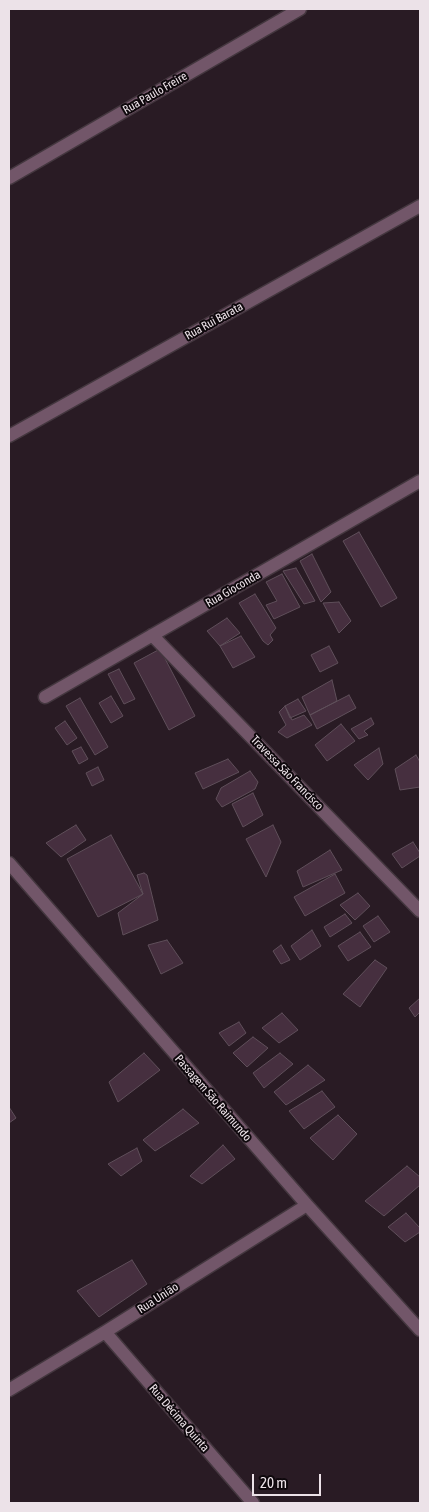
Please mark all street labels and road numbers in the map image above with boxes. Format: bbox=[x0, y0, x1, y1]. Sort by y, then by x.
street label: Rua Paulo Freire bbox=[120, 69, 190, 117]
street label: Rua Rui Barata bbox=[182, 299, 246, 343]
street label: Rua Gioconda bbox=[203, 568, 263, 610]
street label: Travessa São Francisco bbox=[248, 733, 326, 813]
street label: Passagem São Raimundo bbox=[172, 1052, 254, 1144]
street label: Rua União bbox=[135, 1279, 181, 1317]
street label: Rua Décima Quinta bbox=[146, 1381, 212, 1455]

